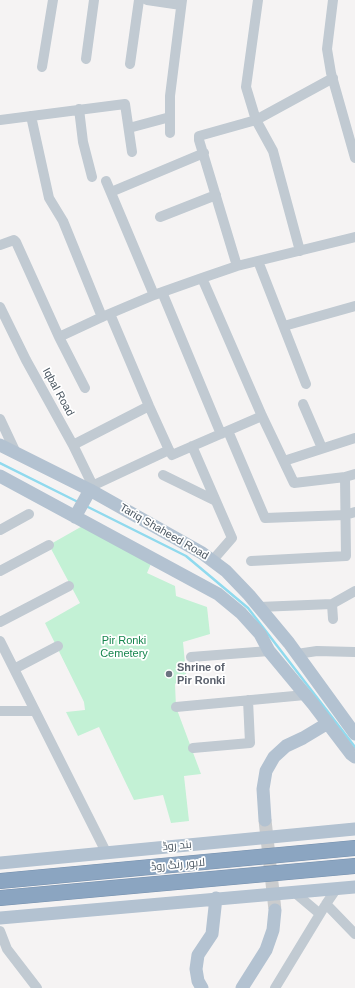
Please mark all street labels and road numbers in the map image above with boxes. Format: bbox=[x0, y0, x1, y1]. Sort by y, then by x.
street label: Iqbal Road bbox=[39, 366, 77, 418]
street label: Tariq Shaheed Road bbox=[117, 501, 211, 563]
street label: بند روڈ bbox=[162, 838, 192, 854]
street label: لاہور رنگ روڈ bbox=[150, 856, 206, 874]

